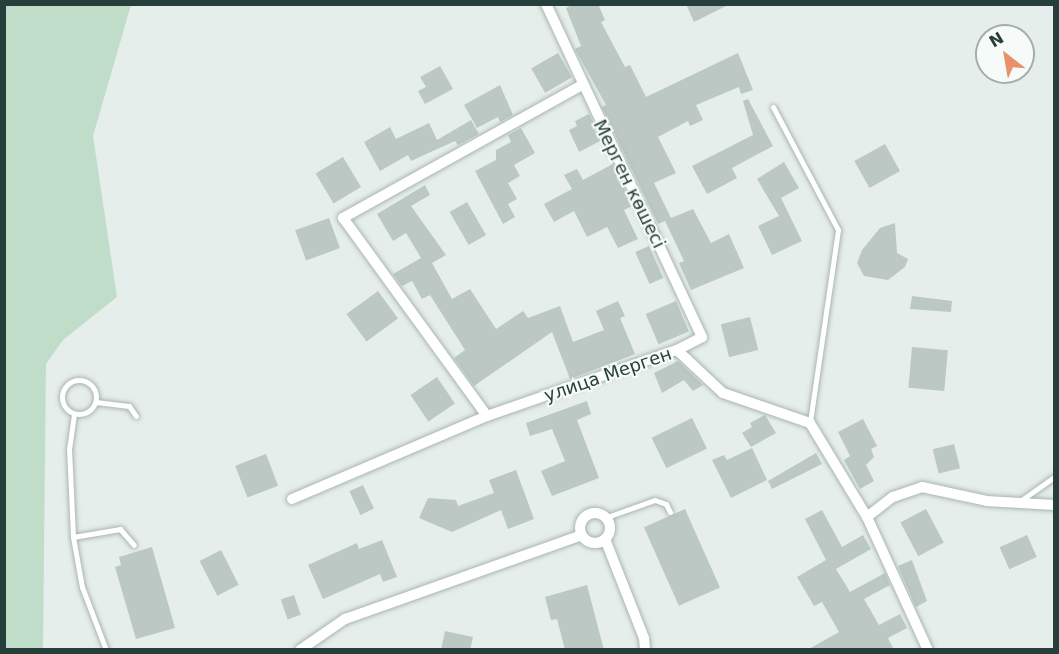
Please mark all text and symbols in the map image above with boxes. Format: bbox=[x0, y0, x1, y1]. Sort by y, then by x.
north arrow bbox=[975, 24, 1035, 84]
text: N bbox=[986, 28, 1007, 51]
street label: Мерген көшесі bbox=[589, 116, 669, 252]
street label: улица Мерген bbox=[542, 343, 674, 407]

